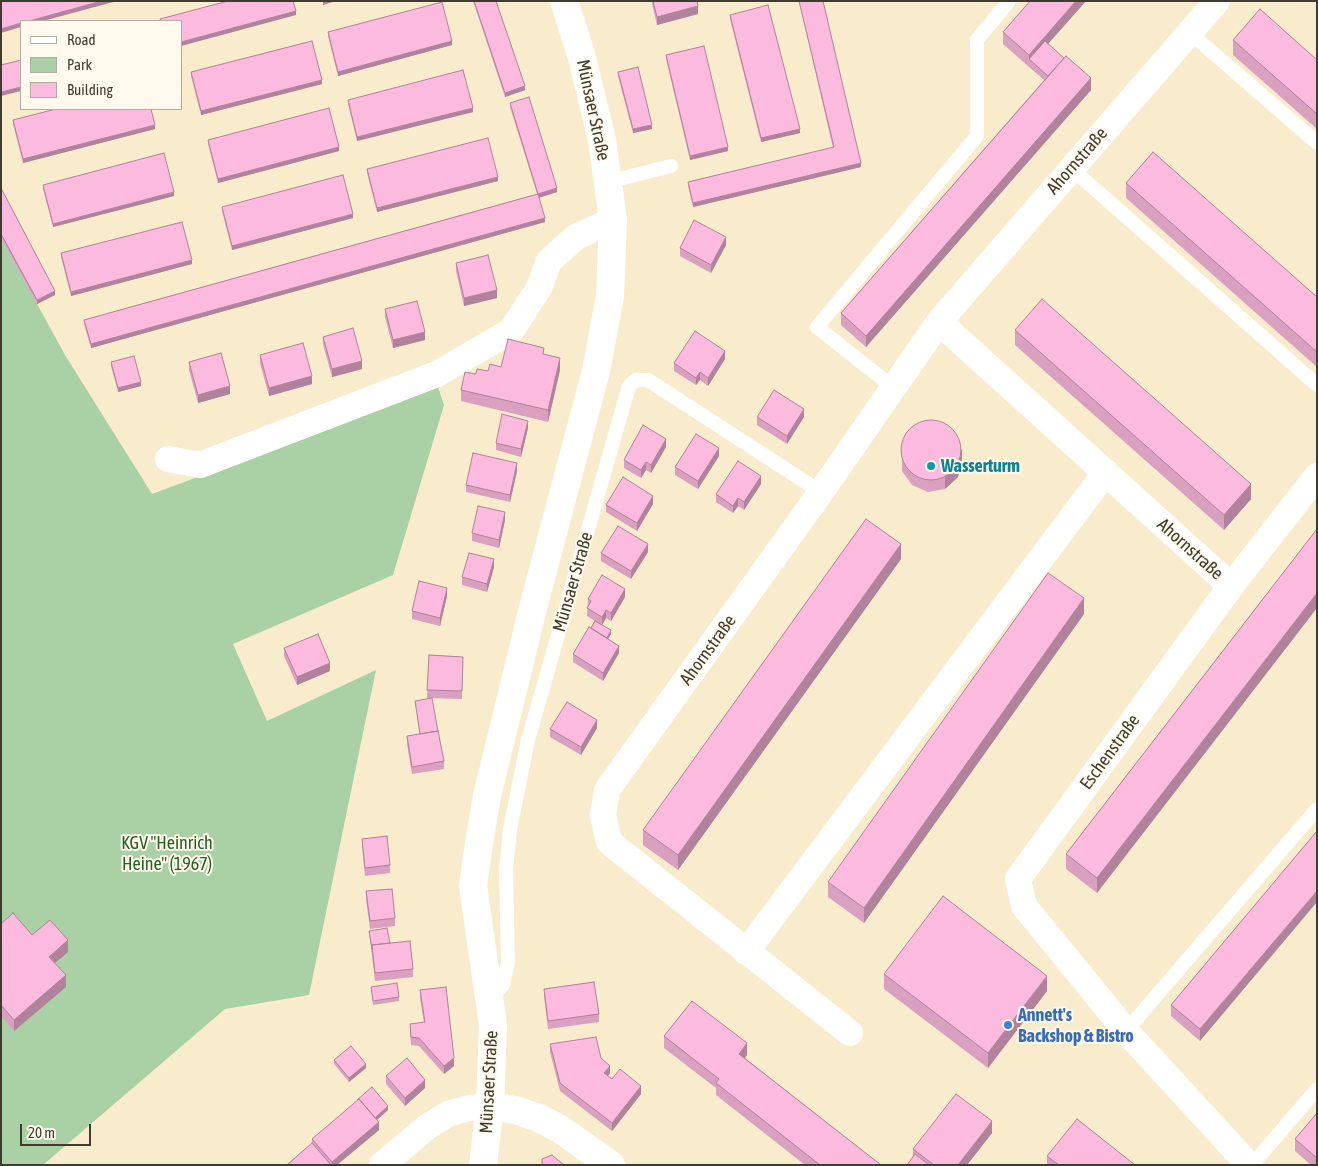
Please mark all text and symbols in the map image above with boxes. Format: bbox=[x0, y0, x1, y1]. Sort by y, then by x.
legend bbox=[20, 20, 182, 110]
text: Road bbox=[67, 31, 96, 48]
text: Park bbox=[67, 56, 92, 73]
street label: Münsaer Straße bbox=[572, 57, 614, 163]
text: Building bbox=[67, 81, 113, 98]
street label: Ahornstraße bbox=[1042, 123, 1112, 199]
place label: Wasserturm bbox=[941, 455, 1020, 477]
marker: Wasserturm bbox=[925, 460, 937, 472]
street label: Ahornstraße bbox=[1152, 514, 1228, 584]
street label: Münsaer Straße bbox=[548, 530, 598, 634]
street label: Ahornstraße bbox=[675, 611, 741, 689]
street label: Eschenstraße bbox=[1075, 710, 1145, 794]
park label: KGV "Heinrich Heine" (1967) bbox=[121, 832, 213, 874]
place label: Annett's Backshop & Bistro bbox=[1018, 1004, 1134, 1046]
marker: Annett's Backshop & Bistro bbox=[1002, 1019, 1014, 1031]
street label: Münsaer Straße bbox=[476, 1030, 502, 1134]
scale bar bbox=[22, 1114, 94, 1146]
text: 20 m bbox=[28, 1124, 55, 1141]

